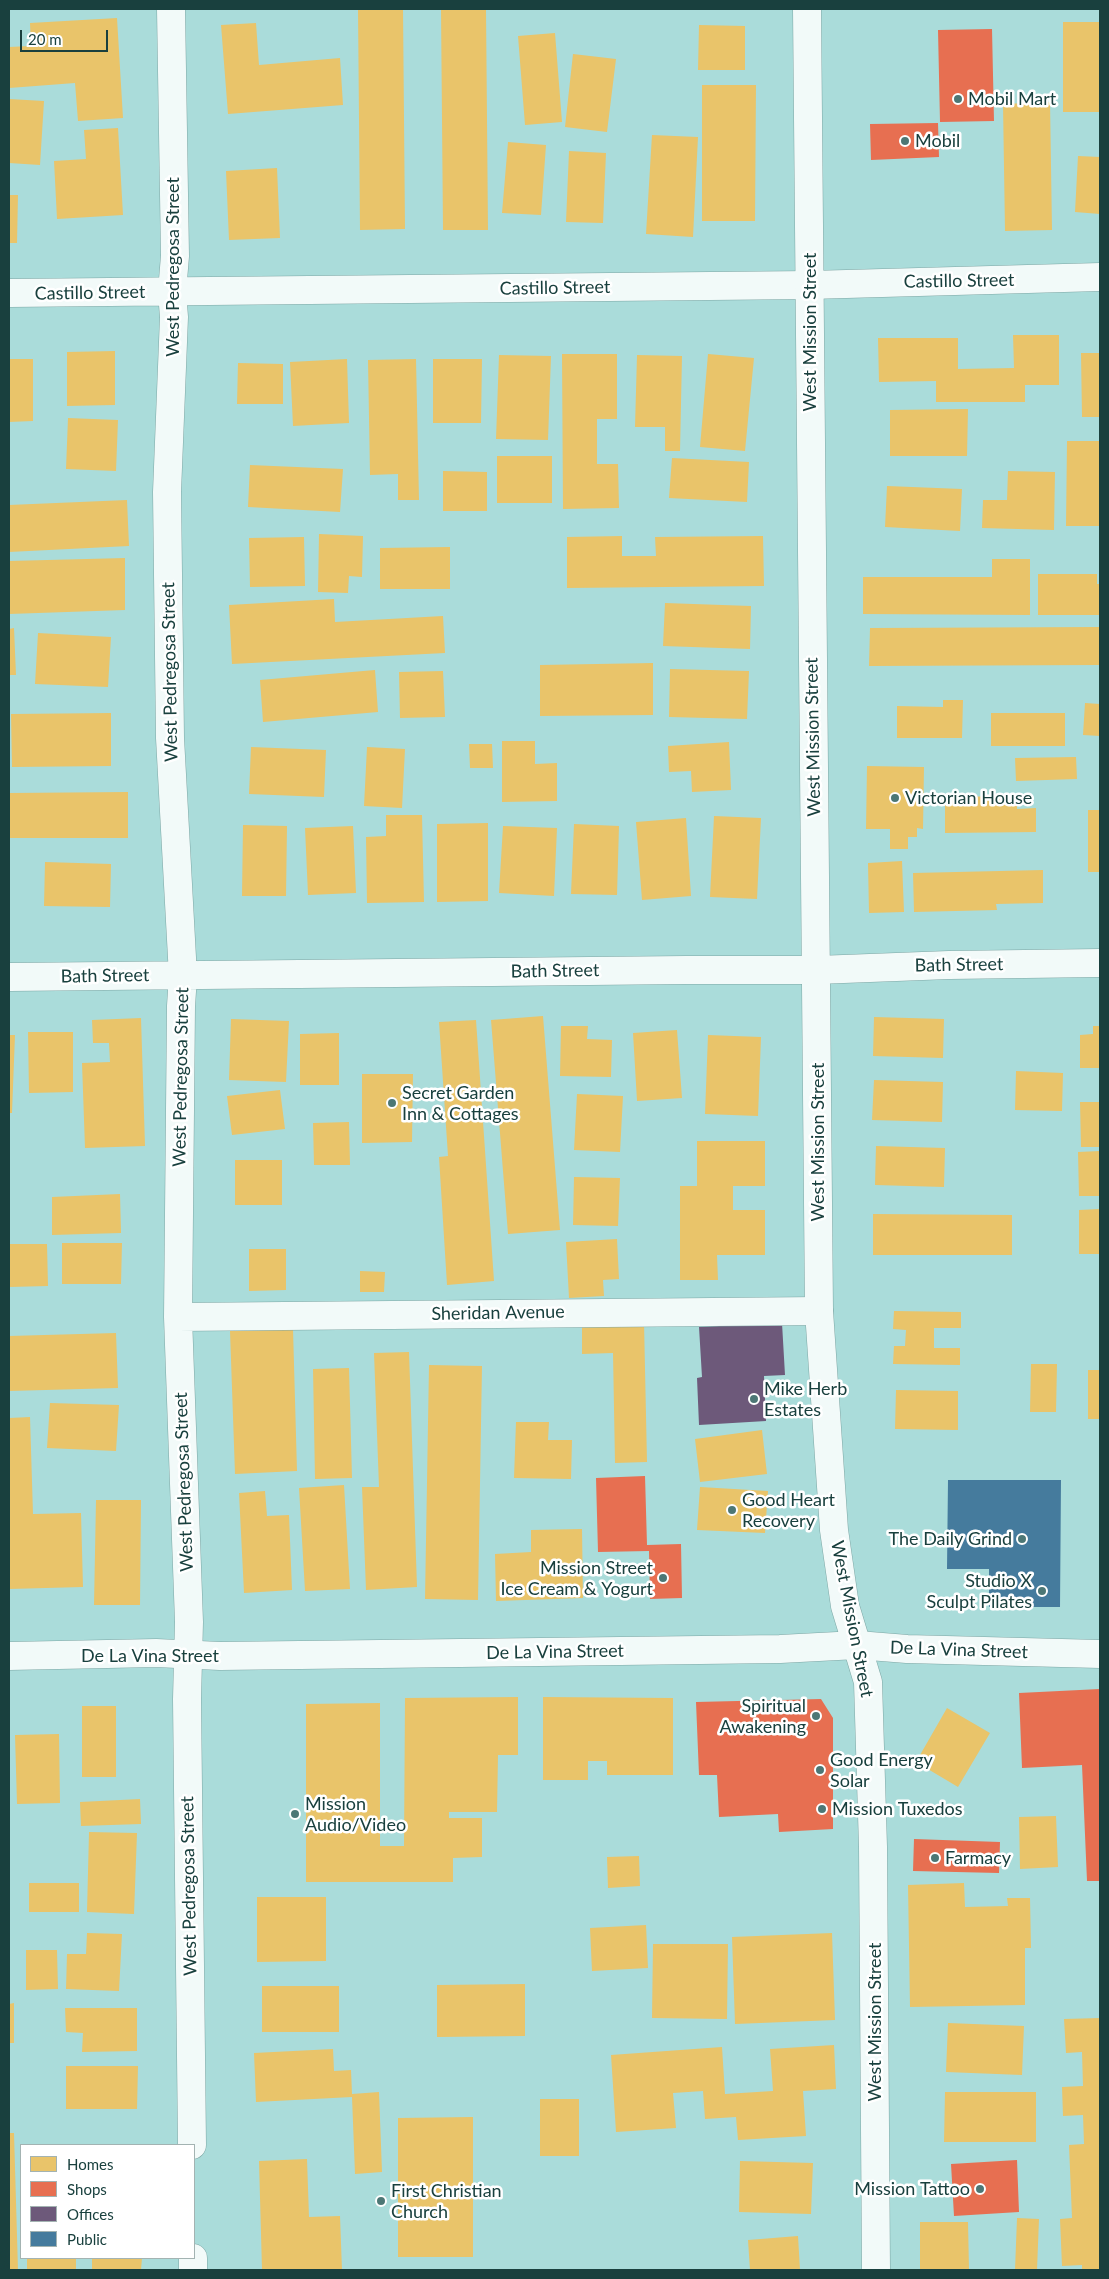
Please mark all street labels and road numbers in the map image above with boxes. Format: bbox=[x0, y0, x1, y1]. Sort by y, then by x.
street label: West Pedregosa Street bbox=[162, 177, 184, 357]
street label: West Mission Street bbox=[799, 252, 821, 412]
street label: Castillo Street bbox=[904, 269, 1014, 293]
street label: Castillo Street bbox=[500, 276, 610, 300]
street label: Castillo Street bbox=[35, 281, 145, 305]
street label: West Pedregosa Street bbox=[158, 582, 182, 762]
street label: West Mission Street bbox=[801, 657, 825, 817]
street label: Bath Street bbox=[914, 953, 1004, 977]
street label: Bath Street bbox=[510, 959, 600, 983]
street label: Bath Street bbox=[60, 964, 150, 988]
street label: West Pedregosa Street bbox=[169, 987, 193, 1167]
street label: West Mission Street bbox=[807, 1062, 829, 1222]
street label: Sheridan Avenue bbox=[431, 1301, 565, 1325]
street label: West Pedregosa Street bbox=[170, 1392, 198, 1572]
street label: West Mission Street bbox=[826, 1539, 878, 1699]
street label: De La Vina Street bbox=[890, 1637, 1028, 1663]
street label: De La Vina Street bbox=[486, 1640, 624, 1664]
street label: De La Vina Street bbox=[81, 1645, 219, 1667]
street label: West Pedregosa Street bbox=[177, 1796, 201, 1976]
street label: West Mission Street bbox=[864, 1942, 886, 2102]

